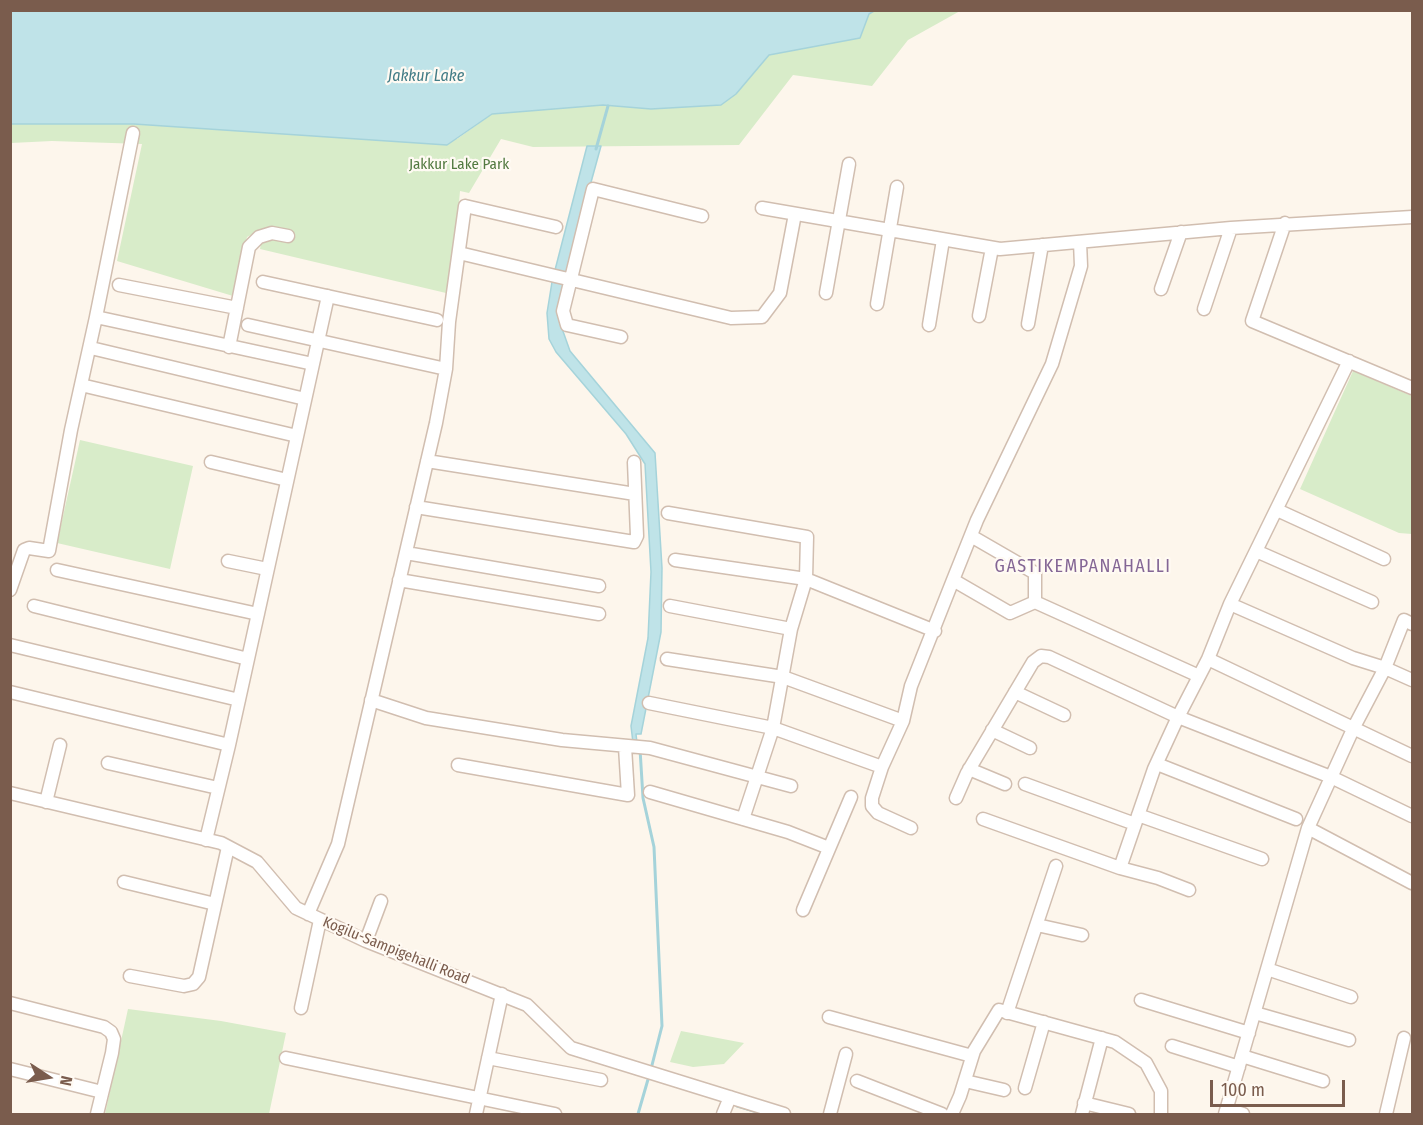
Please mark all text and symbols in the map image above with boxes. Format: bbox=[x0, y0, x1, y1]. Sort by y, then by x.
water label: Jakkur Lake bbox=[388, 67, 464, 87]
park label: Jakkur Lake Park bbox=[409, 156, 509, 174]
district label: GASTIKEMPANAHALLI bbox=[995, 556, 1171, 578]
street label: Kogilu-Sampigehalli Road bbox=[320, 913, 472, 989]
north arrow bbox=[18, 1047, 78, 1107]
scale bar bbox=[1213, 1068, 1348, 1106]
text: N bbox=[56, 1074, 76, 1088]
text: 100 m bbox=[1221, 1079, 1265, 1101]

